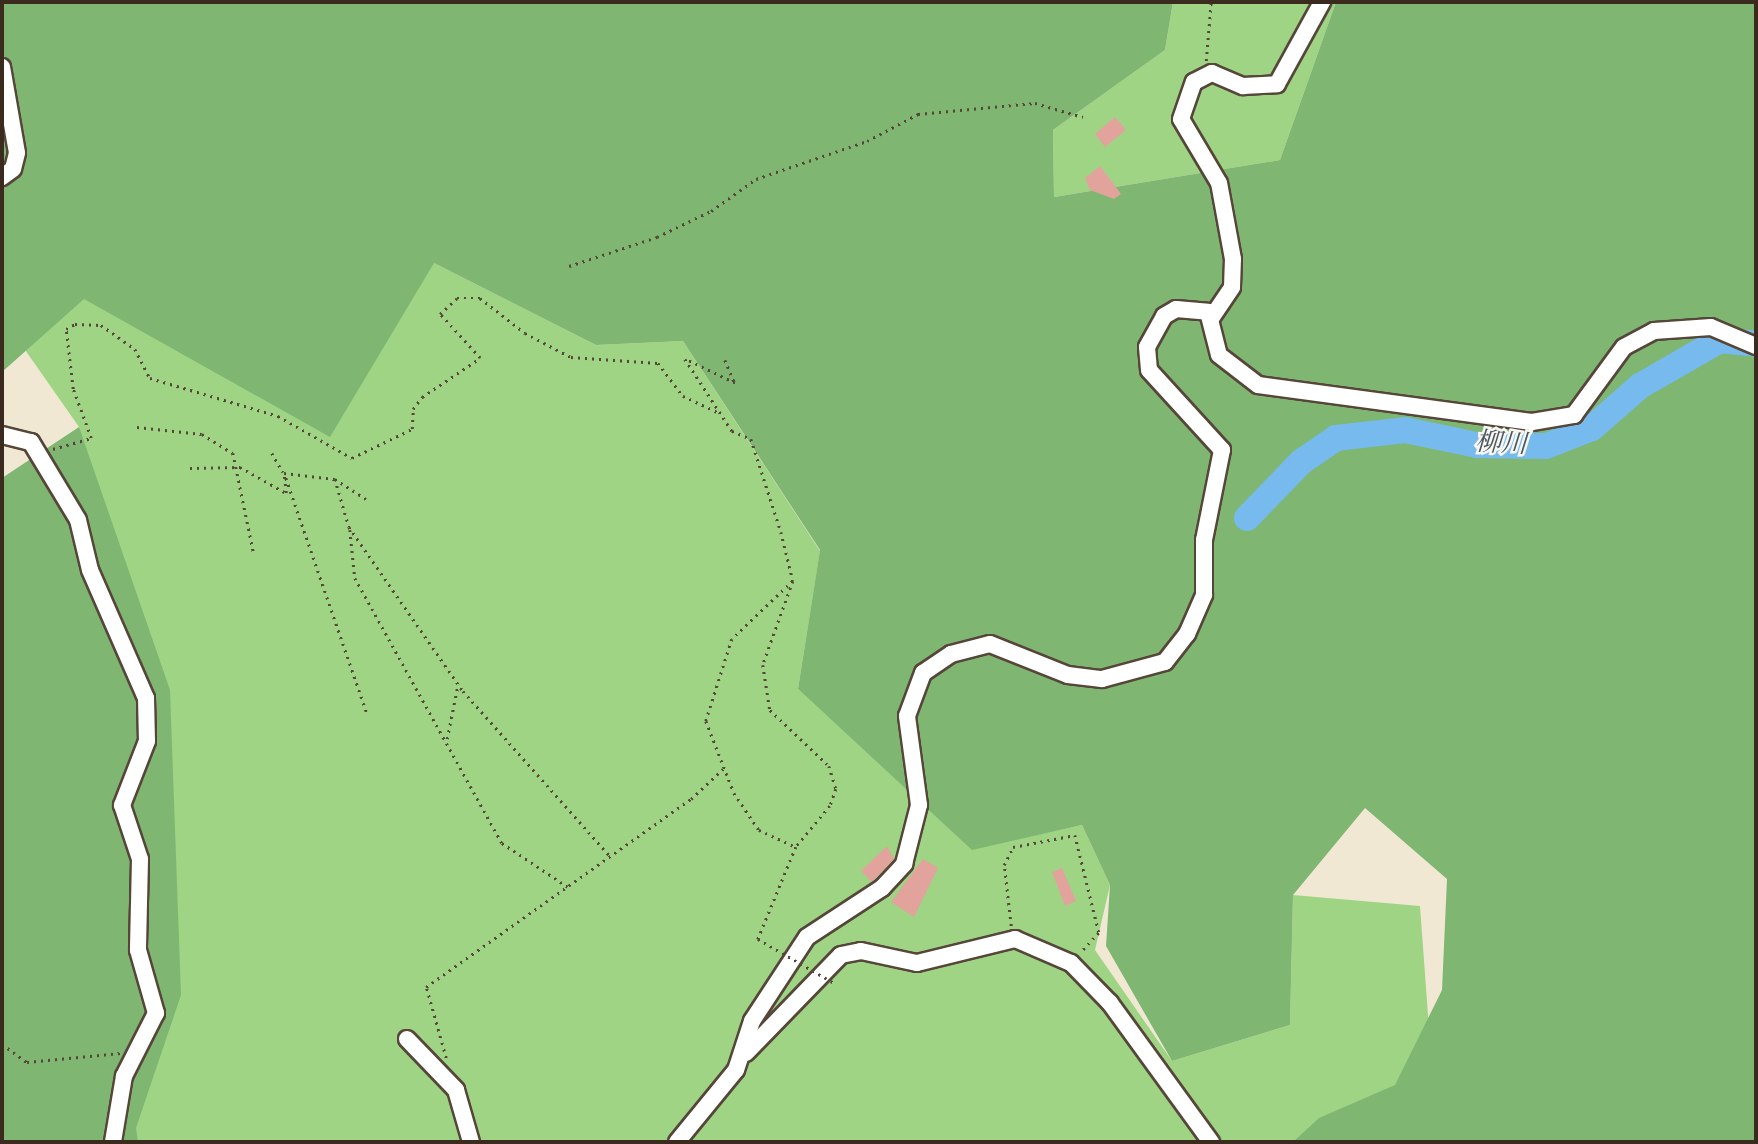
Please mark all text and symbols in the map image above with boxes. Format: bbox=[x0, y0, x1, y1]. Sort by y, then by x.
water label: 柳川 bbox=[1474, 427, 1528, 461]

